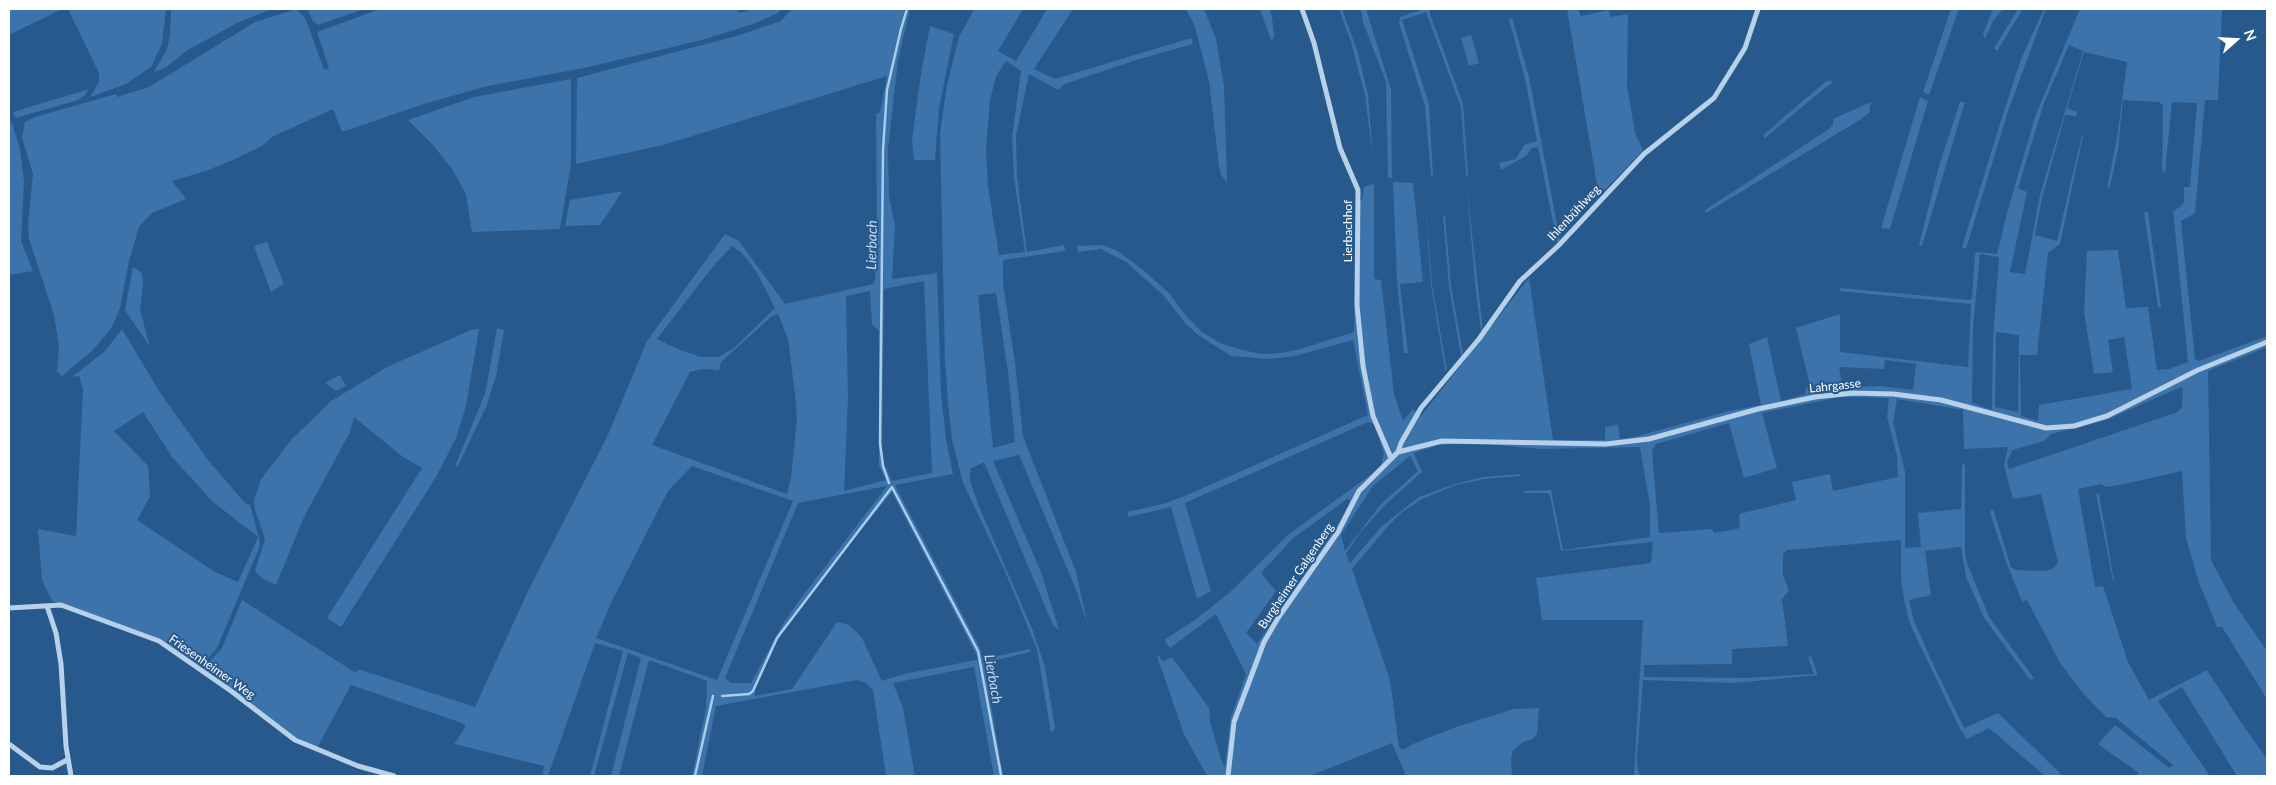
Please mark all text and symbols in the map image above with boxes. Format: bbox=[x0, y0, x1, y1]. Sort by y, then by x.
north arrow bbox=[2211, 15, 2261, 65]
text: N bbox=[2241, 27, 2260, 43]
street label: Ihlenbühlweg bbox=[1545, 182, 1603, 244]
street label: Lierbachhof bbox=[1341, 200, 1355, 262]
water label: Lierbach bbox=[863, 220, 881, 270]
street label: Lahrgasse bbox=[1808, 376, 1862, 396]
street label: Burgheimer Galgenberg bbox=[1255, 520, 1337, 632]
street label: Friesenheimer Weg bbox=[166, 632, 258, 702]
water label: Lierbach bbox=[980, 653, 1006, 705]

